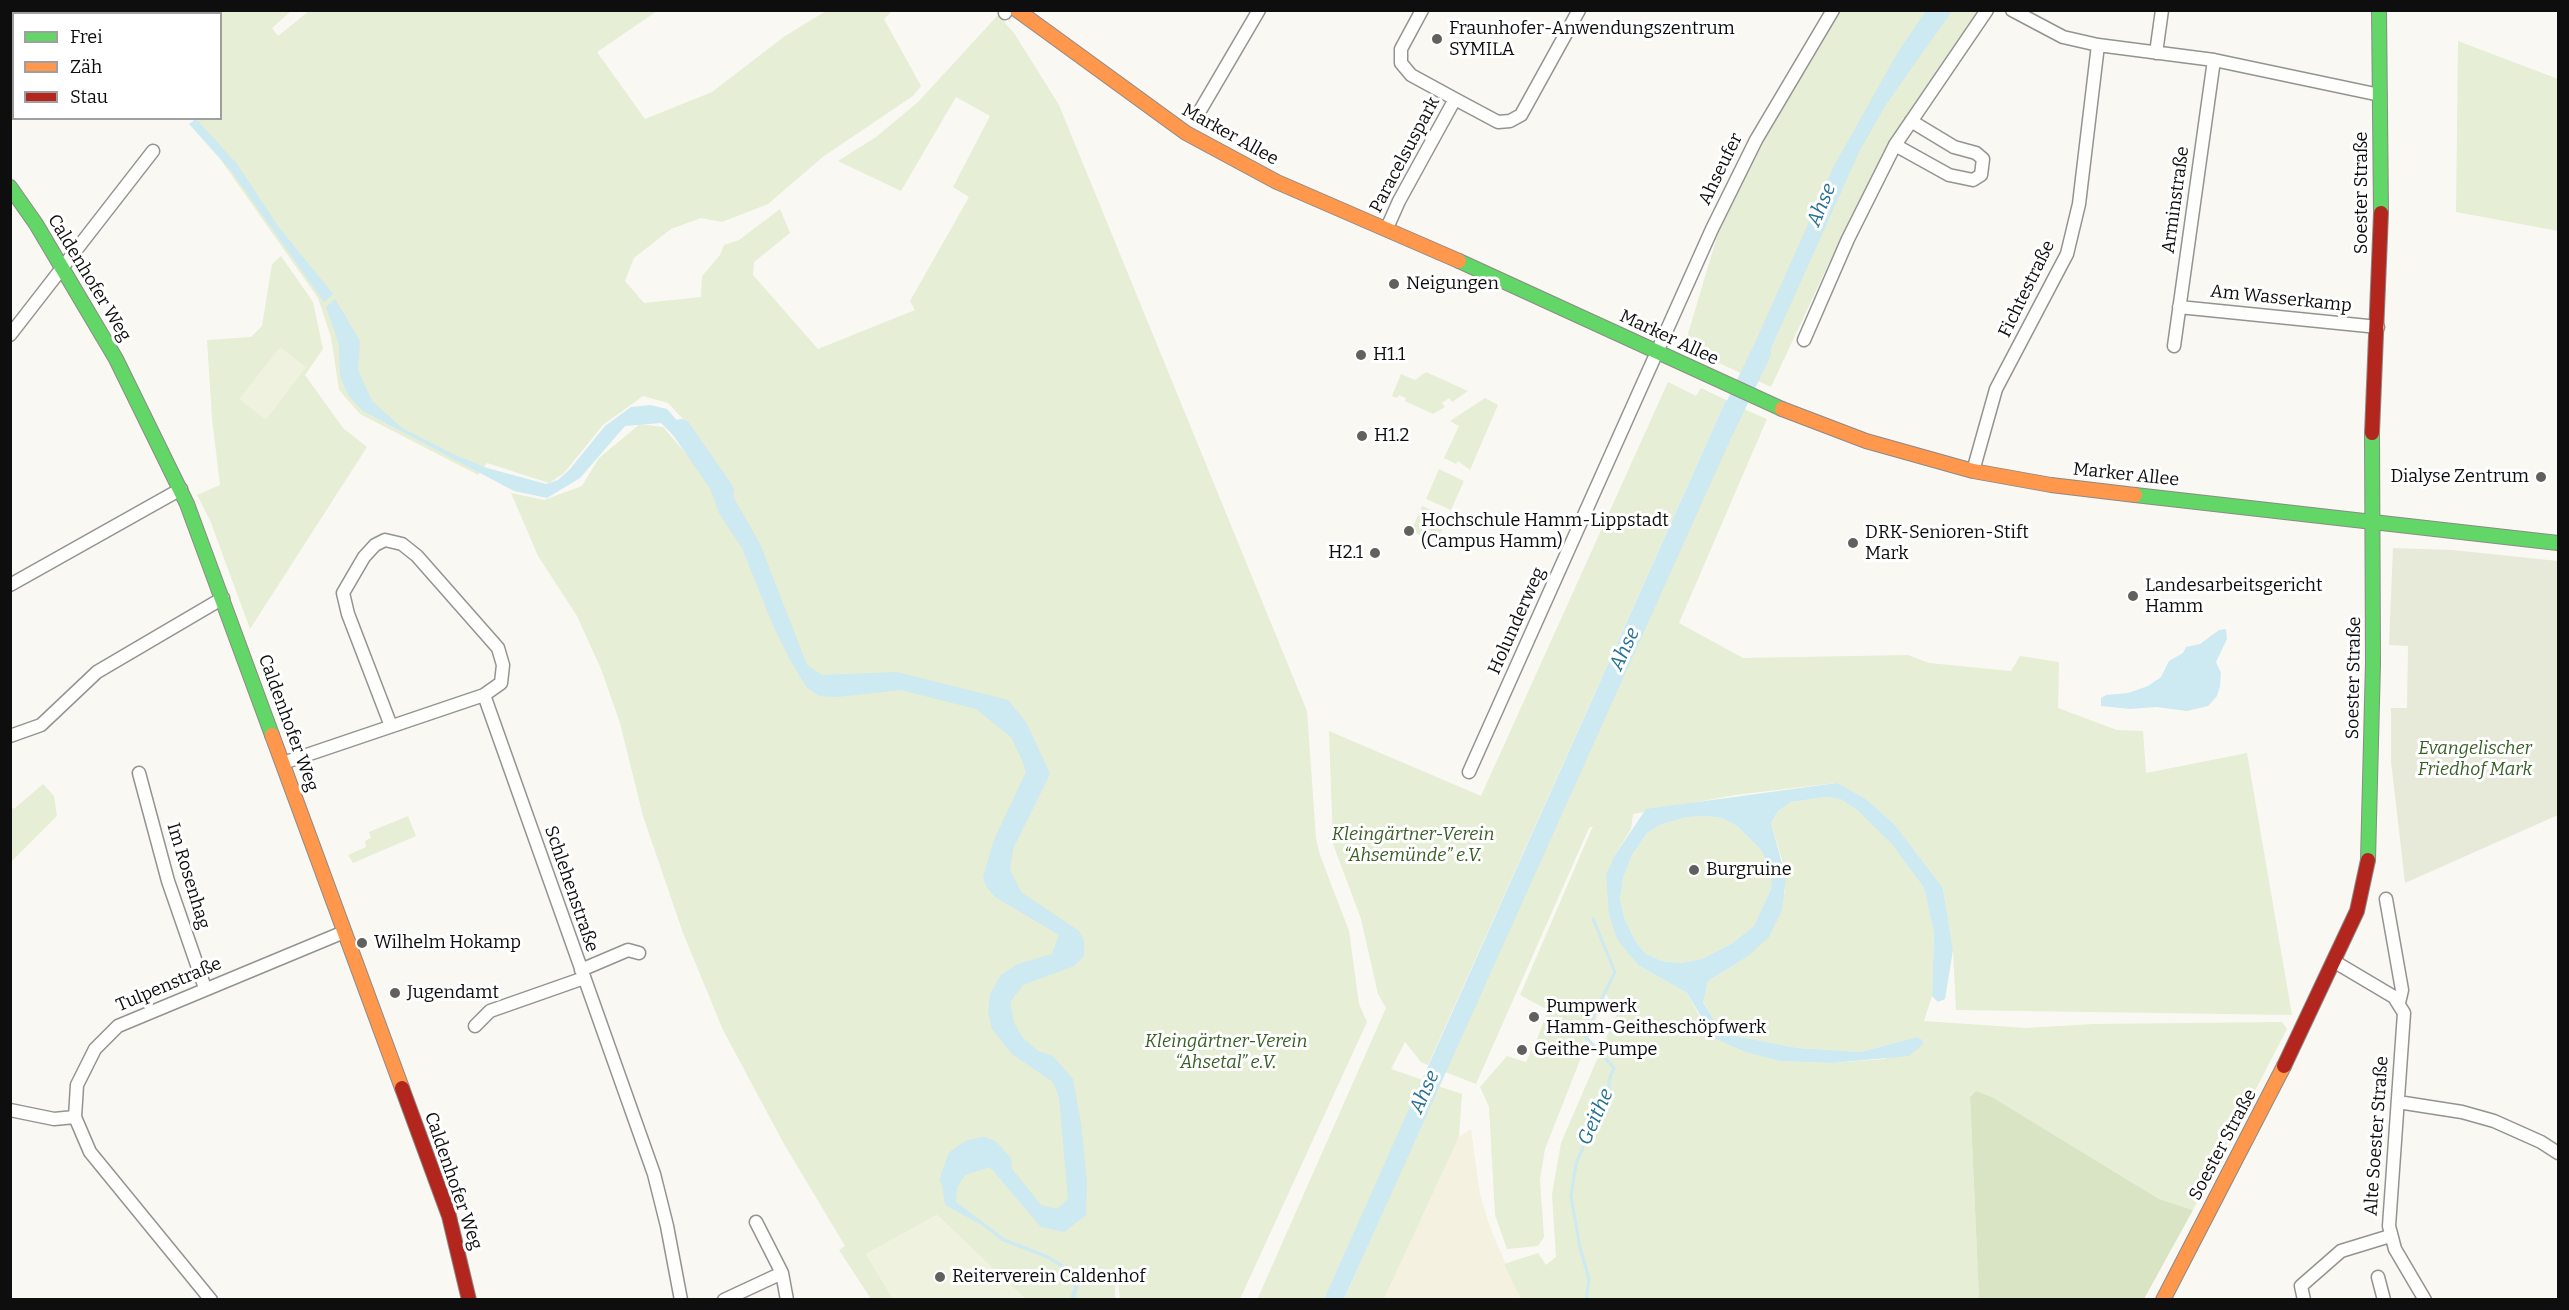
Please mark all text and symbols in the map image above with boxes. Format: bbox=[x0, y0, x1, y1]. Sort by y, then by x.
legend bbox=[12, 12, 222, 120]
place label: Fraunhofer-Anwendungszentrum SYMILA bbox=[1449, 18, 1735, 60]
text: Frei bbox=[70, 26, 103, 48]
marker: Fraunhofer-Anwendungszentrum SYMILA bbox=[1430, 32, 1444, 46]
text: Zäh bbox=[70, 56, 102, 78]
text: Stau bbox=[70, 86, 108, 108]
street label: Paracelsuspark bbox=[1365, 93, 1445, 217]
street label: Marker Allee bbox=[1178, 100, 1282, 170]
street label: Ahseufer bbox=[1694, 130, 1748, 208]
street label: Soester Straße bbox=[2351, 132, 2373, 254]
street label: Arminstraße bbox=[2158, 145, 2194, 255]
water label: Ahse bbox=[1802, 180, 1842, 230]
street label: Caldenhofer Weg bbox=[43, 211, 135, 345]
street label: Fichtestraße bbox=[1994, 237, 2060, 341]
place label: Neigungen bbox=[1406, 273, 1499, 295]
marker: Neigungen bbox=[1387, 277, 1401, 291]
street label: Am Wasserkamp bbox=[2209, 281, 2353, 317]
street label: Marker Allee bbox=[1616, 306, 1722, 370]
place label: H1.1 bbox=[1373, 344, 1405, 366]
marker: H1.1 bbox=[1354, 348, 1368, 362]
place label: H1.2 bbox=[1374, 425, 1409, 447]
marker: H1.2 bbox=[1355, 429, 1369, 443]
street label: Marker Allee bbox=[2072, 459, 2180, 491]
place label: Dialyse Zentrum bbox=[2390, 466, 2529, 488]
marker: Dialyse Zentrum bbox=[2534, 470, 2548, 484]
place label: Hochschule Hamm-Lippstadt (Campus Hamm) bbox=[1421, 510, 1669, 552]
place label: DRK-Senioren-Stift Mark bbox=[1865, 522, 2029, 564]
marker: Hochschule Hamm-Lippstadt (Campus Hamm) bbox=[1402, 524, 1416, 538]
marker: DRK-Senioren-Stift Mark bbox=[1846, 536, 1860, 550]
place label: H2.1 bbox=[1328, 542, 1363, 564]
marker: H2.1 bbox=[1368, 546, 1382, 560]
street label: Holunderweg bbox=[1484, 564, 1550, 678]
place label: Landesarbeitsgericht Hamm bbox=[2145, 575, 2322, 618]
marker: Landesarbeitsgericht Hamm bbox=[2126, 589, 2140, 603]
street label: Soester Straße bbox=[2342, 616, 2366, 740]
water label: Ahse bbox=[1605, 624, 1645, 674]
street label: Caldenhofer Weg bbox=[253, 652, 323, 794]
park label: Evangelischer Friedhof Mark bbox=[2418, 738, 2532, 780]
street label: Im Rosenhag bbox=[162, 820, 214, 932]
street label: Schlehenstraße bbox=[539, 823, 603, 955]
park label: Kleingärtner-Verein “Ahsemünde” e.V. bbox=[1332, 824, 1494, 866]
place label: Burgruine bbox=[1706, 859, 1792, 881]
marker: Burgruine bbox=[1687, 863, 1701, 877]
place label: Wilhelm Hokamp bbox=[374, 932, 521, 954]
marker: Wilhelm Hokamp bbox=[355, 936, 369, 950]
street label: Tulpenstraße bbox=[113, 953, 225, 1017]
place label: Jugendamt bbox=[407, 982, 499, 1004]
marker: Jugendamt bbox=[388, 986, 402, 1000]
place label: Pumpwerk Hamm-Geitheschöpfwerk bbox=[1546, 996, 1766, 1038]
marker: Pumpwerk Hamm-Geitheschöpfwerk bbox=[1527, 1010, 1541, 1024]
park label: Kleingärtner-Verein “Ahsetal” e.V. bbox=[1145, 1031, 1307, 1074]
place label: Geithe-Pumpe bbox=[1534, 1039, 1657, 1061]
marker: Geithe-Pumpe bbox=[1515, 1043, 1529, 1057]
street label: Alte Soester Straße bbox=[2361, 1055, 2393, 1217]
water label: Ahse bbox=[1405, 1067, 1445, 1117]
water label: Geithe bbox=[1573, 1085, 1619, 1149]
street label: Soester Straße bbox=[2185, 1086, 2261, 1204]
street label: Caldenhofer Weg bbox=[419, 1109, 487, 1253]
place label: Reiterverein Caldenhof bbox=[952, 1266, 1146, 1288]
marker: Reiterverein Caldenhof bbox=[933, 1270, 947, 1284]

